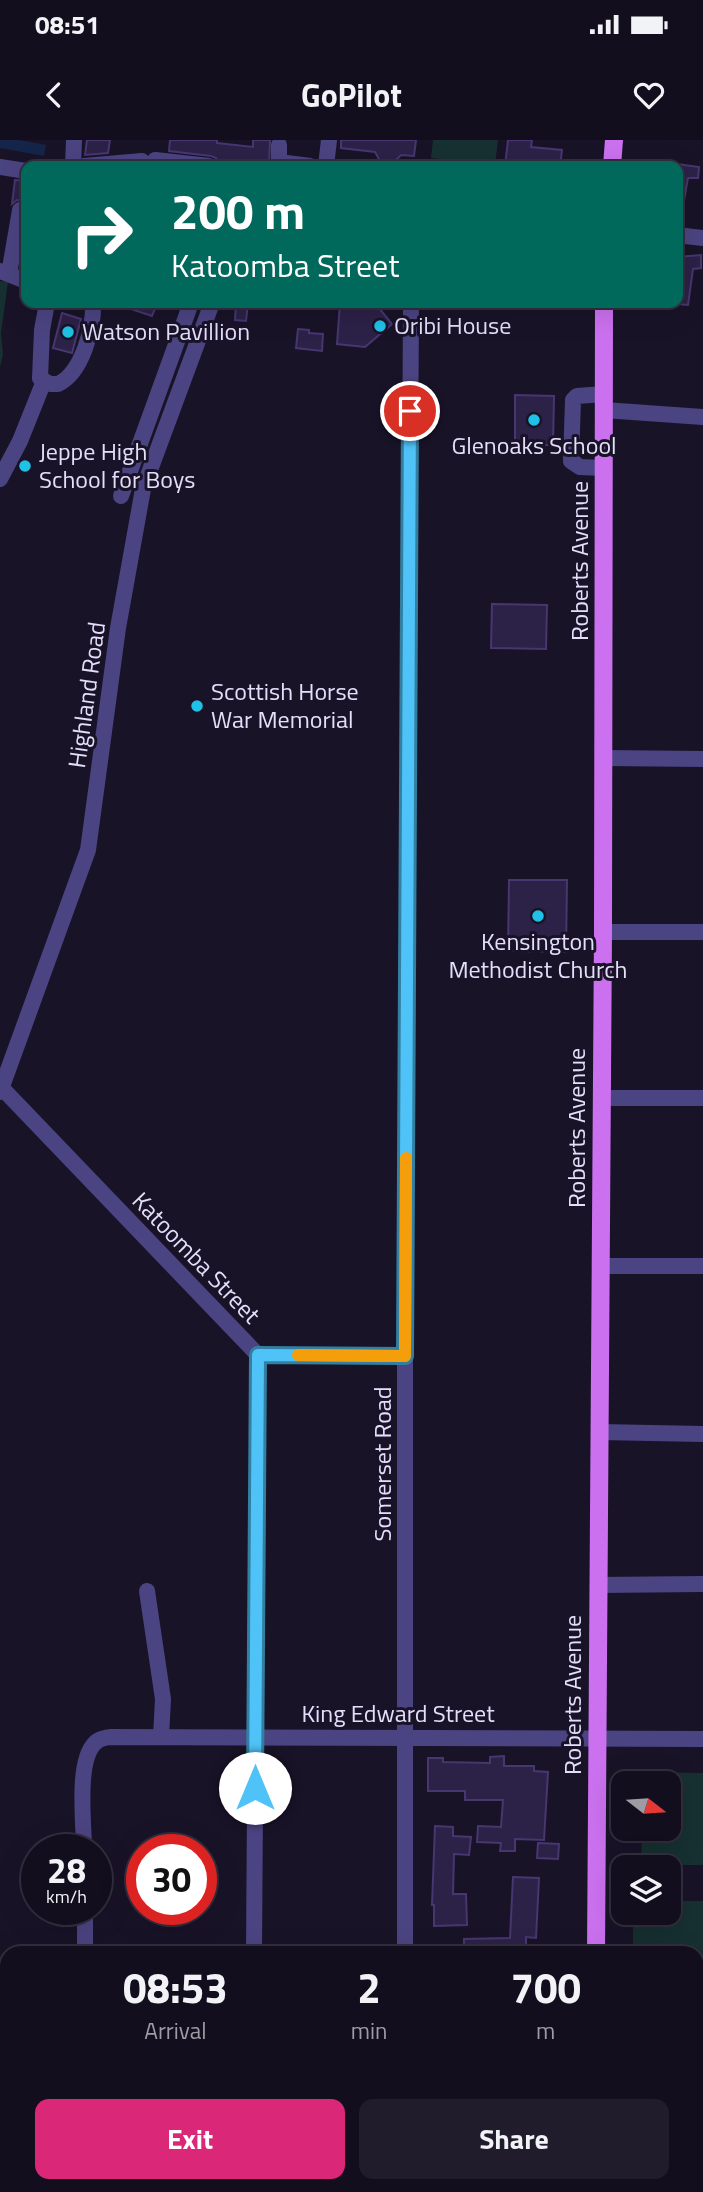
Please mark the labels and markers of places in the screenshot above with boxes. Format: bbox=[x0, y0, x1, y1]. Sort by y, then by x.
place label: Oribi House bbox=[394, 307, 511, 343]
place label: Watson Pavillion bbox=[82, 313, 250, 349]
marker: Oribi House bbox=[372, 318, 388, 334]
marker: Watson Pavillion bbox=[60, 324, 76, 340]
pin bbox=[380, 381, 440, 441]
marker: Glenoaks School bbox=[526, 412, 542, 428]
place label: Glenoaks School bbox=[451, 427, 617, 463]
place label: Jeppe High School for Boys bbox=[39, 433, 195, 497]
marker: Jeppe High School for Boys bbox=[17, 458, 33, 474]
place label: Scottish Horse War Memorial bbox=[211, 673, 359, 737]
marker: Scottish Horse War Memorial bbox=[189, 698, 205, 714]
marker: Kensington Methodist Church bbox=[530, 908, 546, 924]
place label: Kensington Methodist Church bbox=[449, 923, 628, 987]

